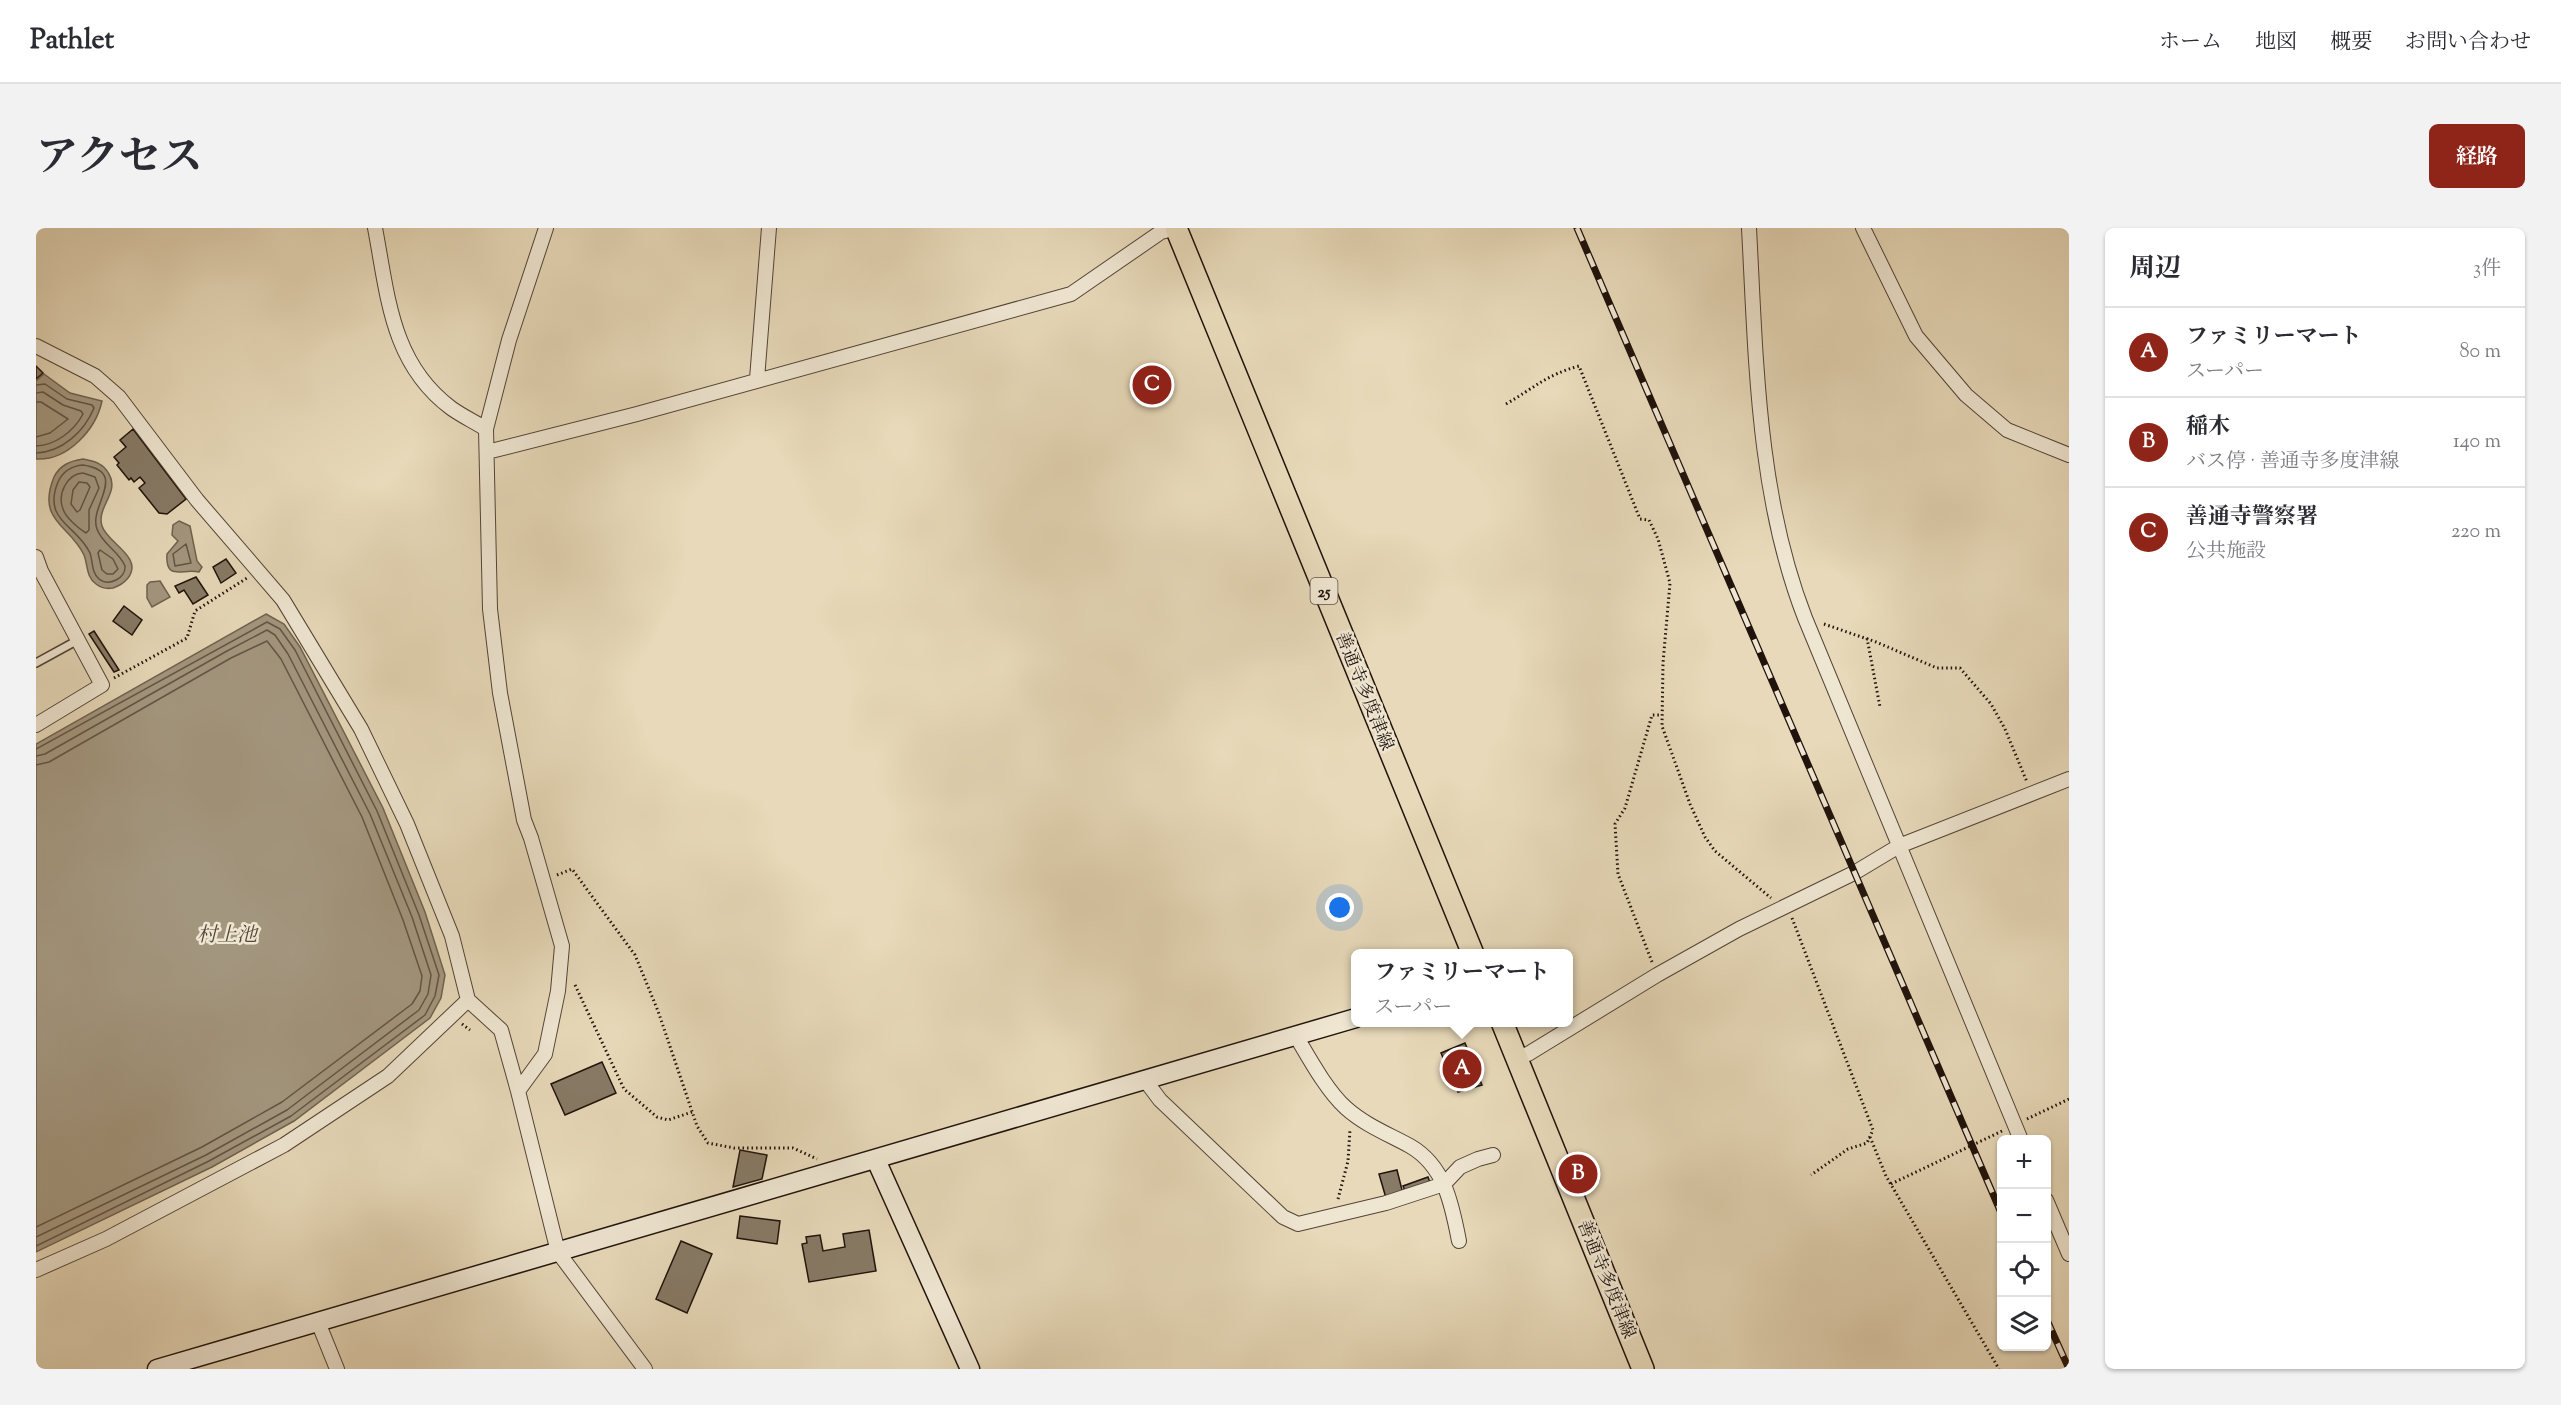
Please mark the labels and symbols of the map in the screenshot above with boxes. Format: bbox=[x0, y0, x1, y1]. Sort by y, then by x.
pin: C bbox=[1132, 362, 1172, 408]
road number: 25 bbox=[1310, 578, 1338, 604]
street label: 善通寺多度津線 bbox=[1327, 628, 1399, 755]
your location bbox=[1325, 893, 1354, 922]
water label: 村上池 bbox=[197, 922, 259, 951]
pin: A bbox=[1442, 1046, 1482, 1092]
pin: B bbox=[1558, 1152, 1598, 1196]
street label: 善通寺多度津線 bbox=[1569, 1216, 1641, 1343]

